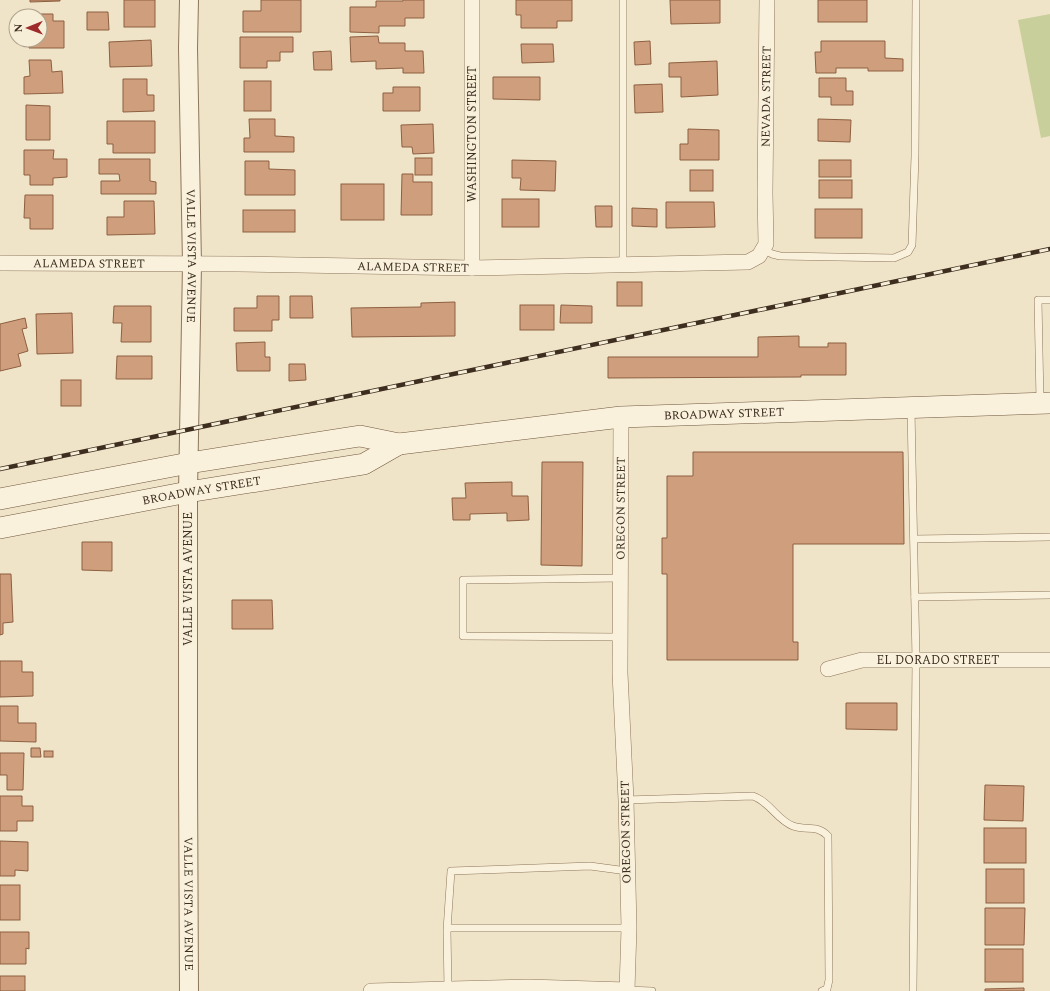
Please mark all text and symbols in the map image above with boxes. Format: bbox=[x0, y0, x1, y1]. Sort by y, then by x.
north arrow bbox=[8, 8, 48, 48]
text: N bbox=[10, 24, 27, 33]
street label: NEVADA STREET bbox=[756, 46, 776, 147]
street label: WASHINGTON STREET bbox=[463, 66, 482, 202]
street label: VALLE VISTA AVENUE bbox=[181, 189, 202, 323]
street label: ALAMEDA STREET bbox=[33, 254, 145, 273]
street label: ALAMEDA STREET bbox=[357, 257, 469, 277]
street label: BROADWAY STREET bbox=[664, 402, 784, 425]
street label: OREGON STREET bbox=[611, 457, 630, 560]
street label: BROADWAY STREET bbox=[140, 471, 262, 510]
street label: VALLE VISTA AVENUE bbox=[179, 512, 198, 646]
street label: EL DORADO STREET bbox=[876, 651, 999, 670]
street label: OREGON STREET bbox=[616, 780, 636, 884]
street label: VALLE VISTA AVENUE bbox=[179, 837, 198, 971]

